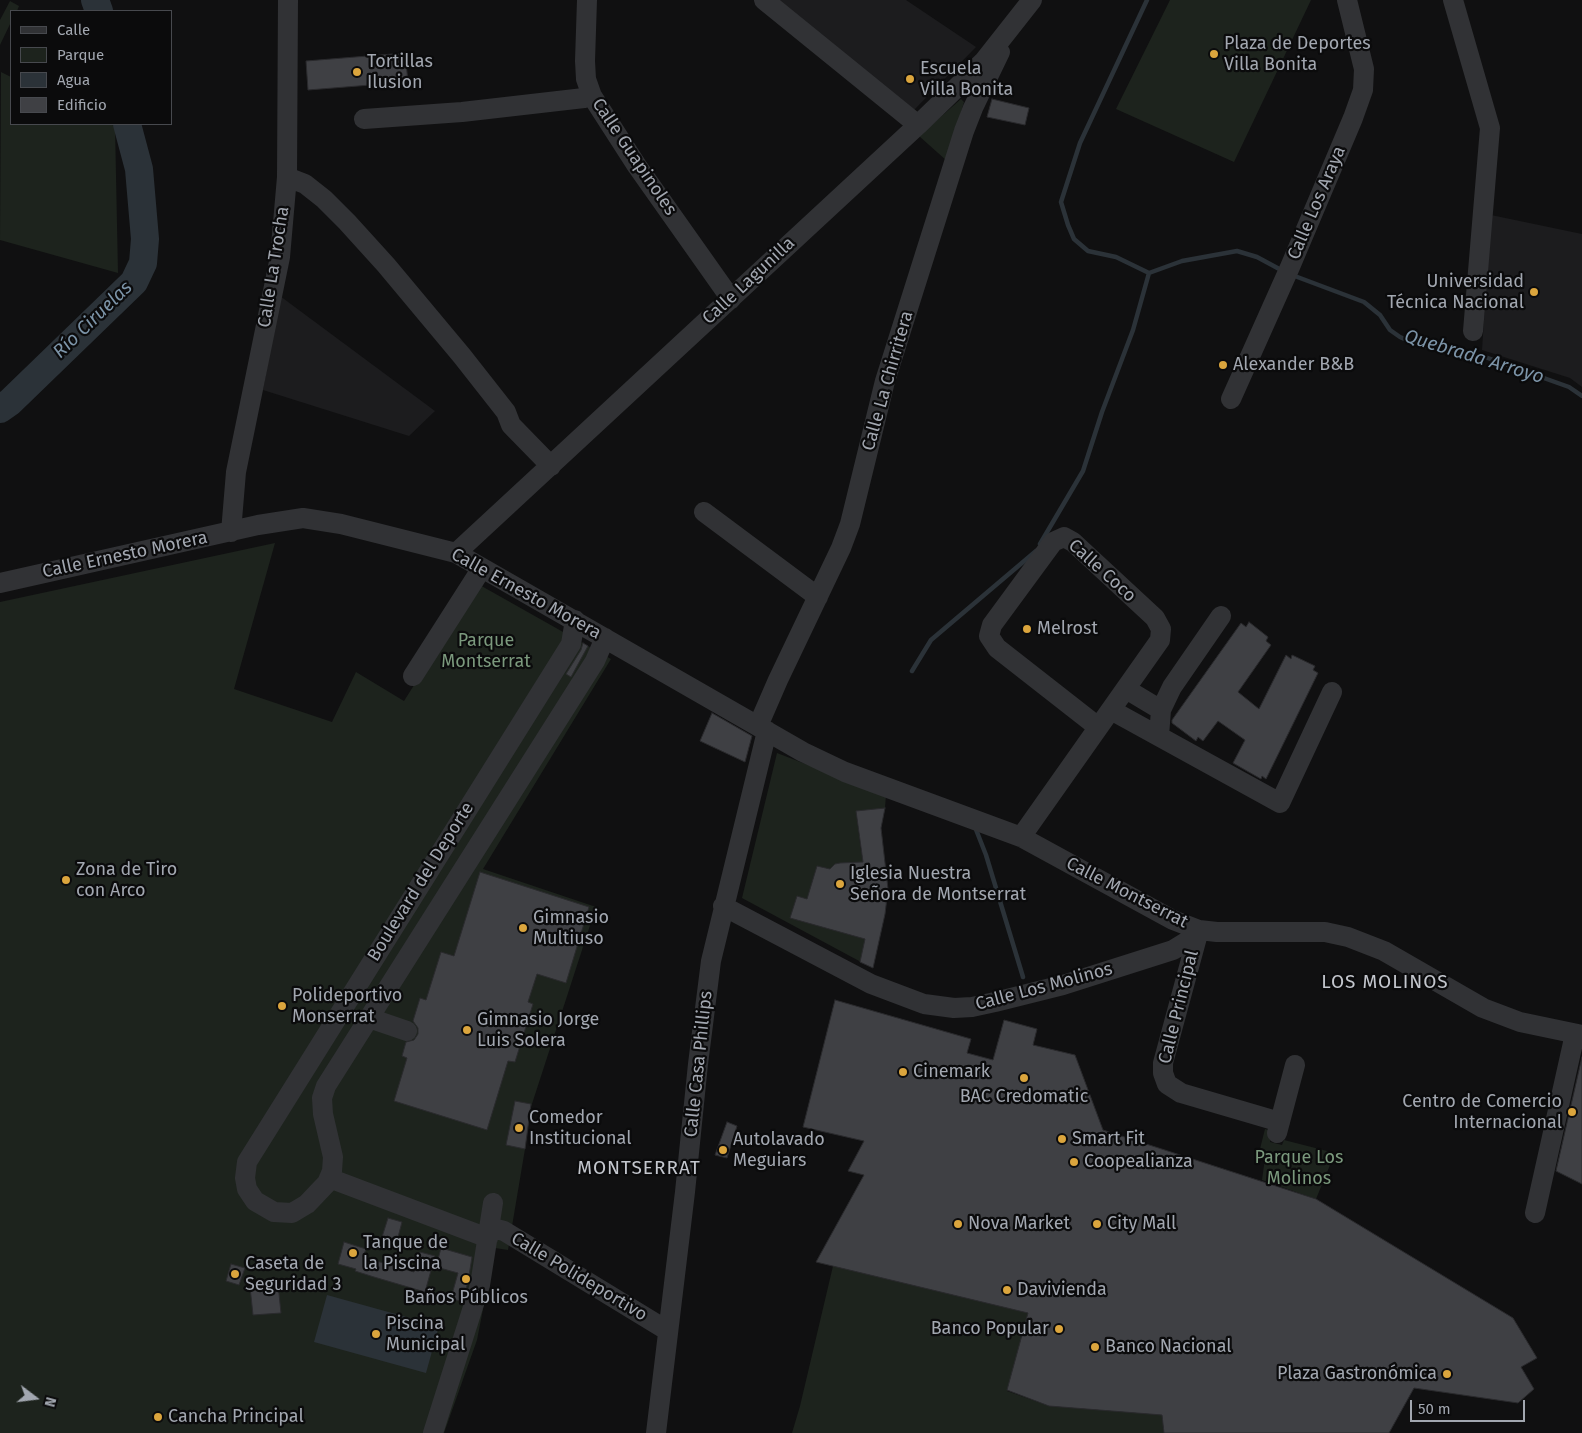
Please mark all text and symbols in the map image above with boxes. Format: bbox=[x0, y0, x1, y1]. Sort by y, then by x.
legend bbox=[10, 10, 172, 125]
text: Calle bbox=[57, 21, 90, 39]
place label: Plaza de Deportes Villa Bonita bbox=[1224, 33, 1371, 76]
text: Parque bbox=[57, 46, 104, 64]
marker: Plaza de Deportes Villa Bonita bbox=[1208, 48, 1220, 60]
place label: Tortillas Ilusion bbox=[367, 51, 433, 94]
place label: Escuela Villa Bonita bbox=[920, 58, 1013, 100]
marker: Tortillas Ilusion bbox=[351, 66, 363, 78]
text: Agua bbox=[57, 71, 90, 89]
marker: Escuela Villa Bonita bbox=[904, 73, 916, 85]
street label: Calle Guapinoles bbox=[587, 94, 681, 220]
text: Edificio bbox=[57, 96, 107, 114]
street label: Calle Los Araya bbox=[1283, 143, 1351, 263]
street label: Calle La Trocha bbox=[254, 205, 294, 329]
street label: Calle Lagunilla bbox=[698, 233, 800, 329]
place label: Universidad Técnica Nacional bbox=[1387, 271, 1524, 314]
water label: Río Ciruelas bbox=[49, 277, 137, 363]
marker: Universidad Técnica Nacional bbox=[1528, 286, 1540, 298]
street label: Calle La Chirritera bbox=[858, 309, 918, 453]
water label: Quebrada Arroyo bbox=[1401, 325, 1547, 389]
place label: Alexander B&B bbox=[1233, 354, 1354, 376]
marker: Alexander B&B bbox=[1217, 359, 1229, 371]
street label: Calle Ernesto Morera bbox=[41, 527, 209, 583]
street label: Calle Coco bbox=[1064, 535, 1140, 607]
street label: Calle Ernesto Morera bbox=[447, 544, 605, 644]
place label: Melrost bbox=[1037, 618, 1098, 640]
marker: Melrost bbox=[1021, 623, 1033, 635]
park label: Parque Montserrat bbox=[441, 630, 531, 672]
street label: Boulevard del Deporte bbox=[363, 799, 479, 965]
street label: Calle Montserrat bbox=[1062, 853, 1192, 933]
place label: Zona de Tiro con Arco bbox=[76, 859, 177, 902]
place label: Iglesia Nuestra Señora de Montserrat bbox=[850, 863, 1026, 906]
marker: Zona de Tiro con Arco bbox=[60, 874, 72, 886]
marker: Iglesia Nuestra Señora de Montserrat bbox=[834, 878, 846, 890]
place label: Gimnasio Multiuso bbox=[533, 907, 609, 950]
marker: Gimnasio Multiuso bbox=[517, 922, 529, 934]
street label: Calle Principal bbox=[1154, 948, 1204, 1066]
street label: Calle Los Molinos bbox=[973, 958, 1115, 1016]
district label: LOS MOLINOS bbox=[1320, 972, 1450, 994]
place label: Polideportivo Monserrat bbox=[292, 985, 402, 1028]
street label: Calle Casa Phillips bbox=[681, 990, 717, 1138]
marker: Polideportivo Monserrat bbox=[276, 1000, 288, 1012]
place label: Gimnasio Jorge Luis Solera bbox=[477, 1009, 599, 1052]
marker: Gimnasio Jorge Luis Solera bbox=[461, 1024, 473, 1036]
place label: Cinemark bbox=[913, 1061, 990, 1083]
marker: Cinemark bbox=[897, 1066, 909, 1078]
marker: BAC Credomatic bbox=[1018, 1072, 1030, 1084]
place label: BAC Credomatic bbox=[960, 1086, 1088, 1108]
place label: Centro de Comercio Internacional bbox=[1402, 1091, 1562, 1134]
marker: Centro de Comercio Internacional bbox=[1566, 1106, 1578, 1118]
place label: Comedor Institucional bbox=[529, 1107, 631, 1150]
marker: Comedor Institucional bbox=[513, 1122, 525, 1134]
place label: Smart Fit bbox=[1072, 1128, 1145, 1150]
place label: Autolavado Meguiars bbox=[733, 1129, 825, 1172]
marker: Smart Fit bbox=[1056, 1133, 1068, 1145]
marker: Autolavado Meguiars bbox=[717, 1144, 729, 1156]
park label: Parque Los Molinos bbox=[1255, 1147, 1343, 1190]
place label: Coopealianza bbox=[1084, 1151, 1193, 1173]
marker: Coopealianza bbox=[1068, 1156, 1080, 1168]
district label: MONTSERRAT bbox=[576, 1158, 702, 1180]
place label: Nova Market bbox=[968, 1213, 1070, 1235]
place label: City Mall bbox=[1107, 1213, 1176, 1235]
marker: Nova Market bbox=[952, 1218, 964, 1230]
marker: City Mall bbox=[1091, 1218, 1103, 1230]
street label: Calle Polideportivo bbox=[507, 1228, 651, 1326]
place label: Tanque de la Piscina bbox=[363, 1232, 448, 1274]
marker: Tanque de la Piscina bbox=[347, 1247, 359, 1259]
place label: Caseta de Seguridad 3 bbox=[245, 1253, 341, 1296]
marker: Caseta de Seguridad 3 bbox=[229, 1268, 241, 1280]
marker: Baños Públicos bbox=[460, 1273, 472, 1285]
place label: Davivienda bbox=[1017, 1279, 1107, 1301]
marker: Davivienda bbox=[1001, 1284, 1013, 1296]
place label: Baños Públicos bbox=[404, 1287, 528, 1309]
place label: Piscina Municipal bbox=[386, 1313, 465, 1356]
place label: Banco Popular bbox=[931, 1318, 1049, 1340]
marker: Banco Popular bbox=[1053, 1323, 1065, 1335]
marker: Piscina Municipal bbox=[370, 1328, 382, 1340]
place label: Banco Nacional bbox=[1105, 1336, 1232, 1358]
marker: Banco Nacional bbox=[1089, 1341, 1101, 1353]
place label: Plaza Gastronómica bbox=[1277, 1363, 1437, 1385]
marker: Plaza Gastronómica bbox=[1441, 1368, 1453, 1380]
north arrow bbox=[10, 1373, 60, 1423]
scale bar bbox=[1412, 1390, 1527, 1422]
text: N bbox=[41, 1395, 59, 1409]
text: 50 m bbox=[1418, 1400, 1451, 1418]
place label: Cancha Principal bbox=[168, 1406, 304, 1428]
marker: Cancha Principal bbox=[152, 1411, 164, 1423]

